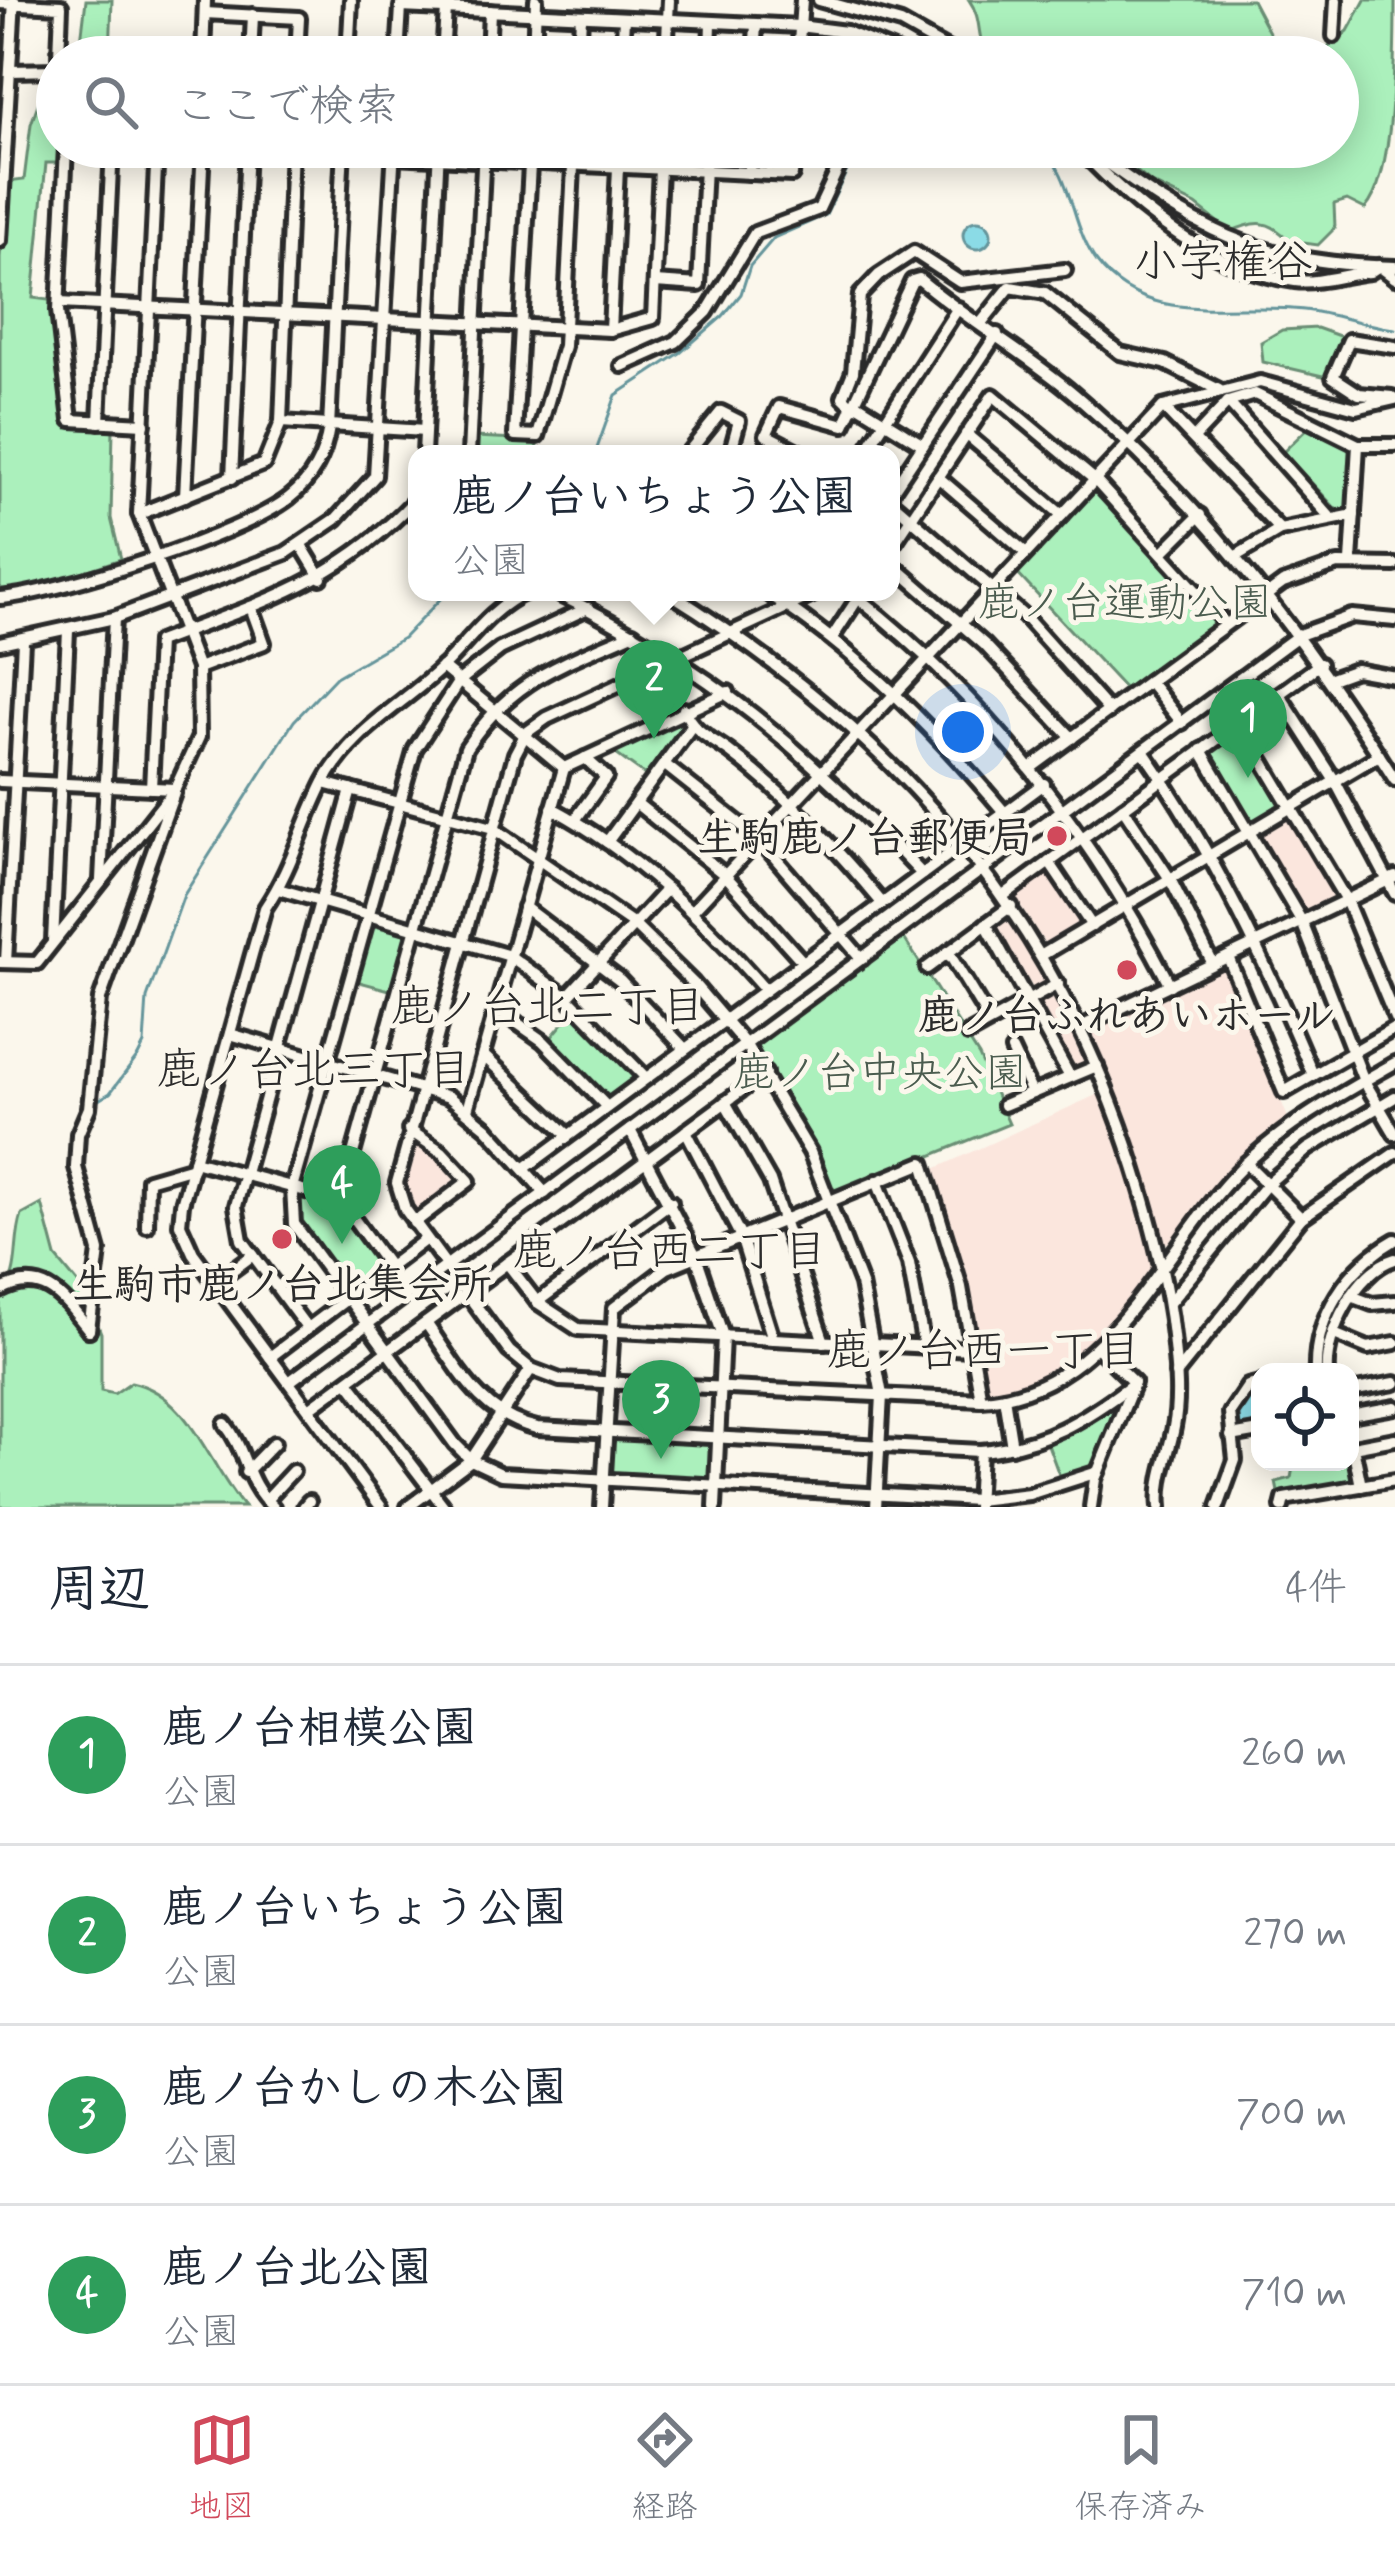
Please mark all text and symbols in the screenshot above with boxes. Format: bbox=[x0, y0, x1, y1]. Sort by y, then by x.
search box bbox=[36, 36, 1359, 168]
icon: search bbox=[78, 69, 144, 135]
text: ここで検索 bbox=[174, 78, 399, 137]
district label: 小字権谷 bbox=[1133, 234, 1313, 293]
popup bbox=[408, 445, 900, 601]
text: 鹿ノ台いちょう公園 bbox=[451, 469, 857, 528]
text: 公園 bbox=[451, 537, 530, 588]
park label: 鹿ノ台運動公園 bbox=[978, 577, 1272, 632]
pin: 2 bbox=[615, 640, 693, 739]
pin: 1 bbox=[1209, 679, 1287, 778]
your location bbox=[933, 702, 993, 762]
place label: 生駒鹿ノ台郵便局 bbox=[697, 812, 1033, 867]
marker: 生駒鹿ノ台郵便局 bbox=[1044, 823, 1070, 849]
marker: 鹿ノ台ふれあいホール bbox=[1114, 957, 1140, 983]
district label: 鹿ノ台北二丁目 bbox=[390, 979, 706, 1038]
place label: 鹿ノ台ふれあいホール bbox=[918, 990, 1336, 1045]
district label: 鹿ノ台北三丁目 bbox=[156, 1042, 472, 1101]
park label: 鹿ノ台中央公園 bbox=[733, 1047, 1027, 1102]
pin: 4 bbox=[303, 1145, 381, 1244]
district label: 鹿ノ台西二丁目 bbox=[512, 1223, 828, 1282]
marker: 生駒市鹿ノ台北集会所 bbox=[269, 1226, 295, 1252]
place label: 生駒市鹿ノ台北集会所 bbox=[72, 1259, 492, 1314]
district label: 鹿ノ台西一丁目 bbox=[826, 1323, 1142, 1382]
pin: 3 bbox=[622, 1360, 700, 1459]
map controls bbox=[1251, 1363, 1359, 1471]
button: locate bbox=[1251, 1363, 1359, 1471]
text: 周辺 bbox=[48, 1558, 150, 1624]
text: 4件 bbox=[1285, 1564, 1347, 1615]
text: 鹿ノ台相模公園 bbox=[162, 1700, 477, 1759]
text: 1 bbox=[78, 1729, 96, 1780]
text: 260 m bbox=[1241, 1729, 1347, 1780]
text: 公園 bbox=[162, 1768, 240, 1819]
text: 鹿ノ台いちょう公園 bbox=[162, 1880, 567, 1939]
text: 2 bbox=[77, 1909, 97, 1960]
text: 270 m bbox=[1243, 1909, 1347, 1960]
text: 公園 bbox=[162, 1948, 240, 1999]
text: 鹿ノ台かしの木公園 bbox=[162, 2060, 567, 2119]
text: 3 bbox=[78, 2089, 96, 2140]
text: 700 m bbox=[1236, 2089, 1347, 2140]
text: 公園 bbox=[162, 2128, 240, 2179]
text: 鹿ノ台北公園 bbox=[162, 2240, 432, 2299]
text: 4 bbox=[76, 2269, 98, 2320]
text: 710 m bbox=[1242, 2269, 1347, 2320]
text: 公園 bbox=[162, 2308, 240, 2359]
tab: 地図 bbox=[189, 2407, 255, 2530]
tab: 経路 bbox=[632, 2407, 698, 2530]
tab: 保存済み bbox=[1075, 2407, 1207, 2530]

